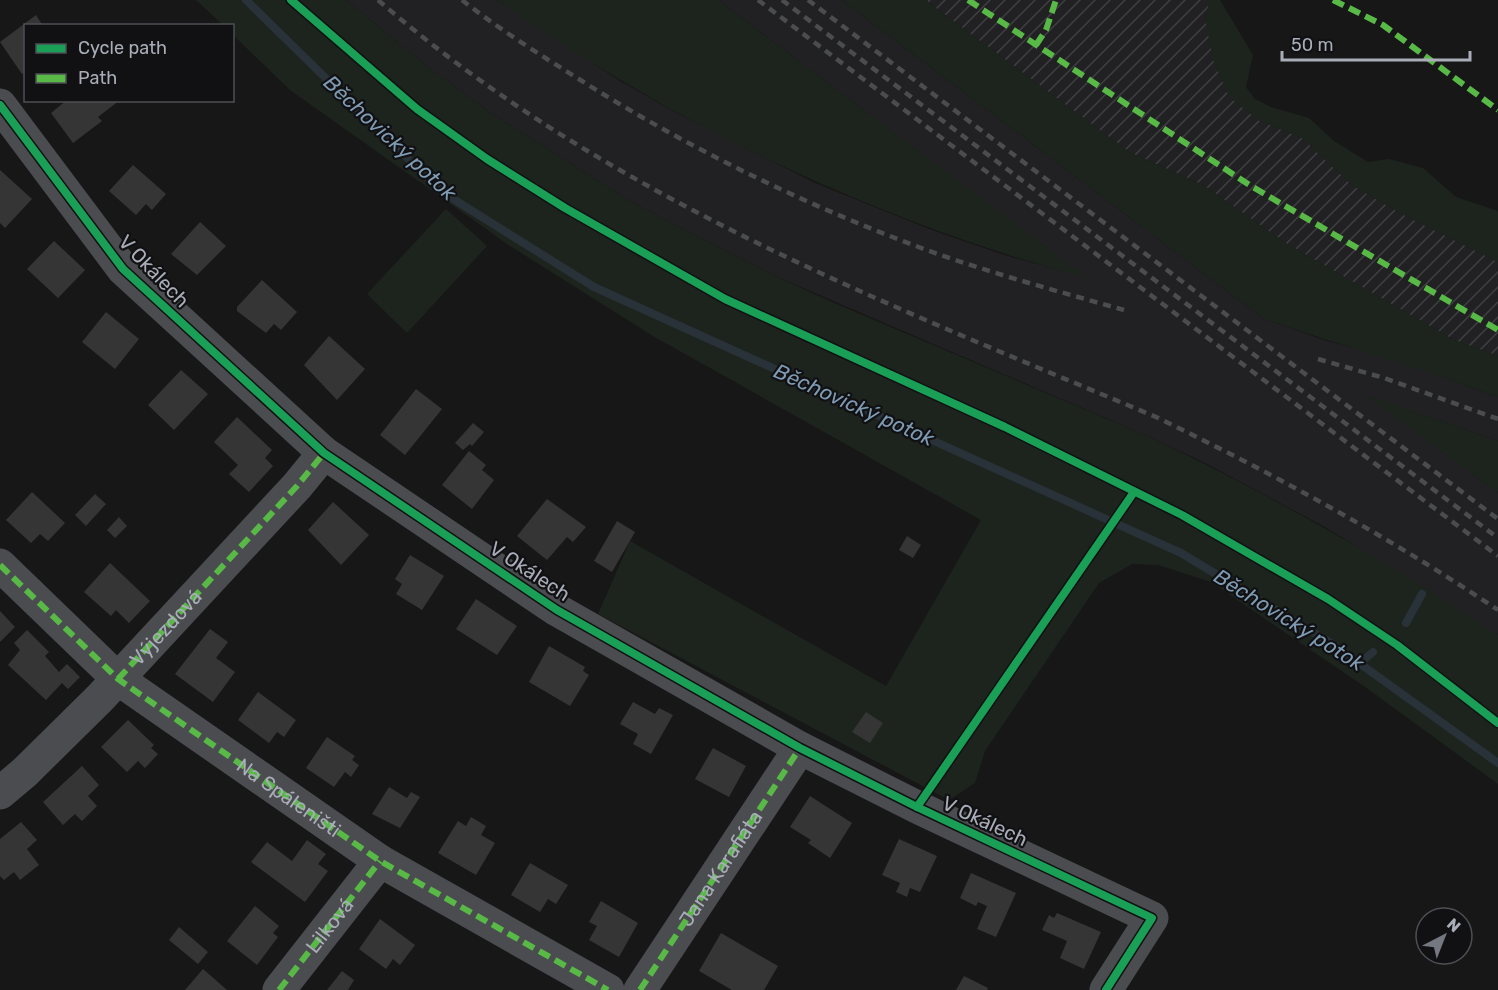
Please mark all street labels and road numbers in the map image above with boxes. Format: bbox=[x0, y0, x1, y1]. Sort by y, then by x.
street label: V Okálech bbox=[114, 230, 194, 312]
street label: V Okálech bbox=[485, 536, 575, 606]
street label: Výjezdová bbox=[125, 585, 207, 671]
street label: Na Spáleništi bbox=[232, 753, 345, 842]
street label: V Okálech bbox=[938, 791, 1032, 851]
street label: Jana Karafiáta bbox=[674, 806, 767, 931]
street label: Lilková bbox=[300, 893, 359, 958]

